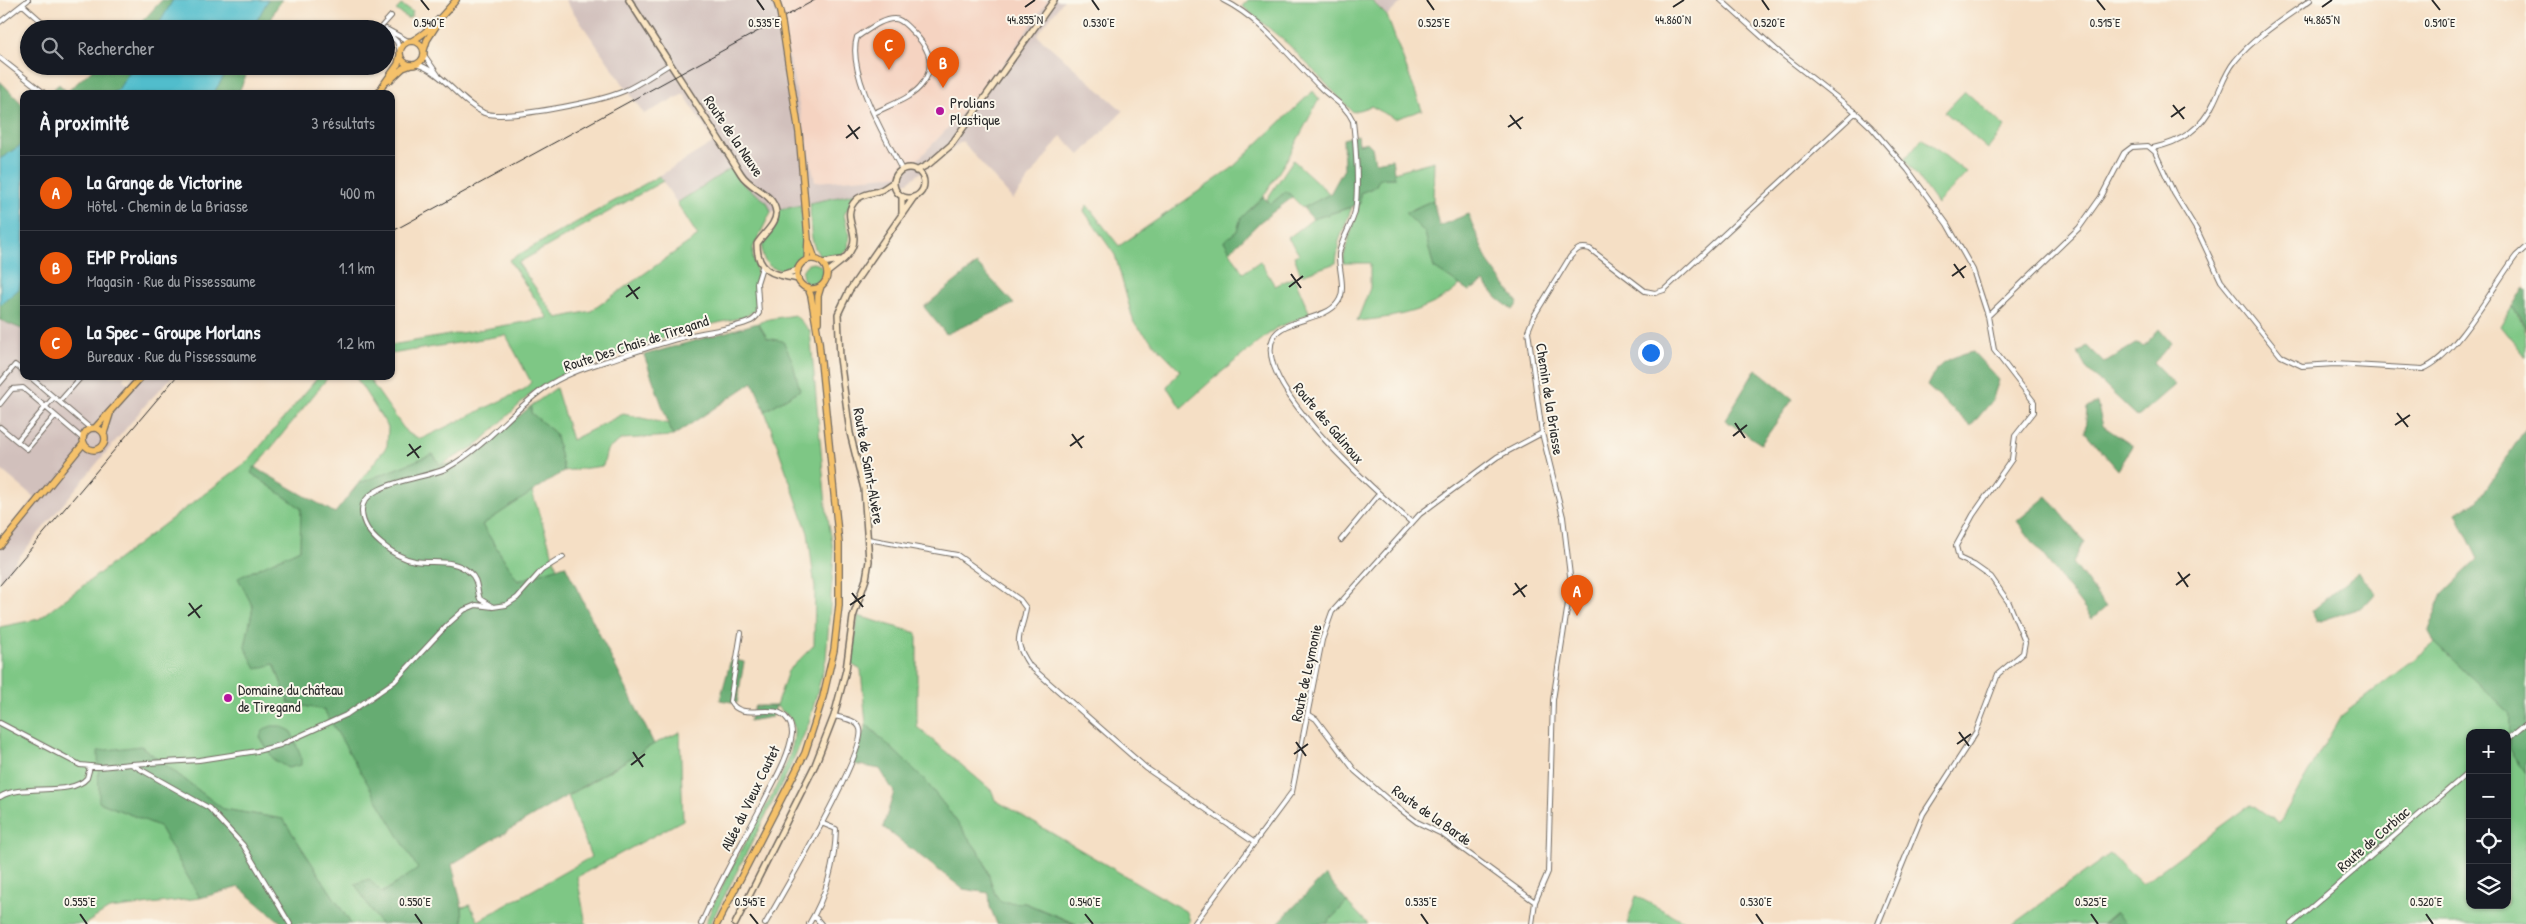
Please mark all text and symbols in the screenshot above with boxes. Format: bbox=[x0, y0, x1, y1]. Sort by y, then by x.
text: 44.855°N bbox=[1007, 11, 1043, 28]
text: 44.860°N bbox=[1655, 11, 1691, 28]
text: 44.865°N bbox=[2304, 11, 2340, 28]
text: 0.540°E bbox=[414, 14, 445, 31]
text: 0.535°E bbox=[748, 14, 780, 31]
text: 0.530°E bbox=[1083, 14, 1116, 31]
text: 0.525°E bbox=[1418, 14, 1451, 31]
text: 0.520°E bbox=[1753, 14, 1786, 31]
text: 0.515°E bbox=[2090, 14, 2121, 31]
text: 0.510°E bbox=[2425, 14, 2456, 31]
search box bbox=[20, 20, 395, 75]
pin: C bbox=[873, 29, 905, 70]
icon: search bbox=[38, 34, 66, 62]
text: Rechercher bbox=[78, 35, 155, 61]
pin: B bbox=[927, 47, 959, 88]
street label: Route de la Nauve bbox=[699, 91, 769, 181]
place label: Prolians Plastique bbox=[950, 92, 1000, 130]
marker: Prolians Plastique bbox=[934, 105, 946, 117]
text: À proximité bbox=[40, 108, 129, 137]
text: 3 résultats bbox=[311, 112, 375, 134]
text: La Grange de Victorine bbox=[87, 169, 242, 195]
text: A bbox=[52, 182, 60, 204]
text: 400 m bbox=[340, 182, 375, 204]
text: Hôtel · Chemin de la Briasse bbox=[87, 195, 248, 217]
text: EMP Prolians bbox=[87, 244, 177, 270]
text: B bbox=[52, 257, 60, 279]
text: 1.1 km bbox=[339, 257, 375, 279]
text: Magasin · Rue du Pissessaume bbox=[87, 270, 256, 292]
street label: Route Des Chais de Tiregand bbox=[561, 310, 711, 376]
text: La Spec - Groupe Morlans bbox=[87, 319, 261, 345]
text: C bbox=[52, 332, 60, 354]
text: 1.2 km bbox=[337, 332, 375, 354]
your location bbox=[1638, 340, 1664, 366]
street label: Chemin de la Briasse bbox=[1531, 342, 1569, 456]
text: Bureaux · Rue du Pissessaume bbox=[87, 345, 257, 367]
street label: Route des Galinoux bbox=[1289, 378, 1370, 468]
street label: Route de Saint-Alvère bbox=[848, 406, 890, 526]
pin: A bbox=[1561, 575, 1593, 616]
street label: Route de Leymonie bbox=[1285, 622, 1327, 724]
place label: Domaine du château de Tiregand bbox=[238, 679, 343, 717]
marker: Domaine du château de Tiregand bbox=[222, 692, 234, 704]
map controls bbox=[2466, 729, 2511, 909]
button: + bbox=[2466, 729, 2511, 774]
street label: Allée du Vieux Coutet bbox=[715, 741, 785, 854]
button: − bbox=[2466, 774, 2511, 819]
street label: Route de la Barde bbox=[1388, 780, 1476, 850]
street label: Route de Corbiac bbox=[2332, 801, 2414, 876]
button: locate bbox=[2466, 819, 2511, 864]
button: layers bbox=[2466, 864, 2511, 909]
text: 0.555°E bbox=[64, 893, 96, 910]
text: 0.550°E bbox=[399, 893, 431, 910]
text: 0.545°E bbox=[735, 893, 766, 910]
text: 0.540°E bbox=[1070, 893, 1101, 910]
text: 0.535°E bbox=[1405, 893, 1437, 910]
text: 0.530°E bbox=[1740, 893, 1773, 910]
text: 0.525°E bbox=[2075, 893, 2108, 910]
text: 0.520°E bbox=[2410, 893, 2443, 910]

